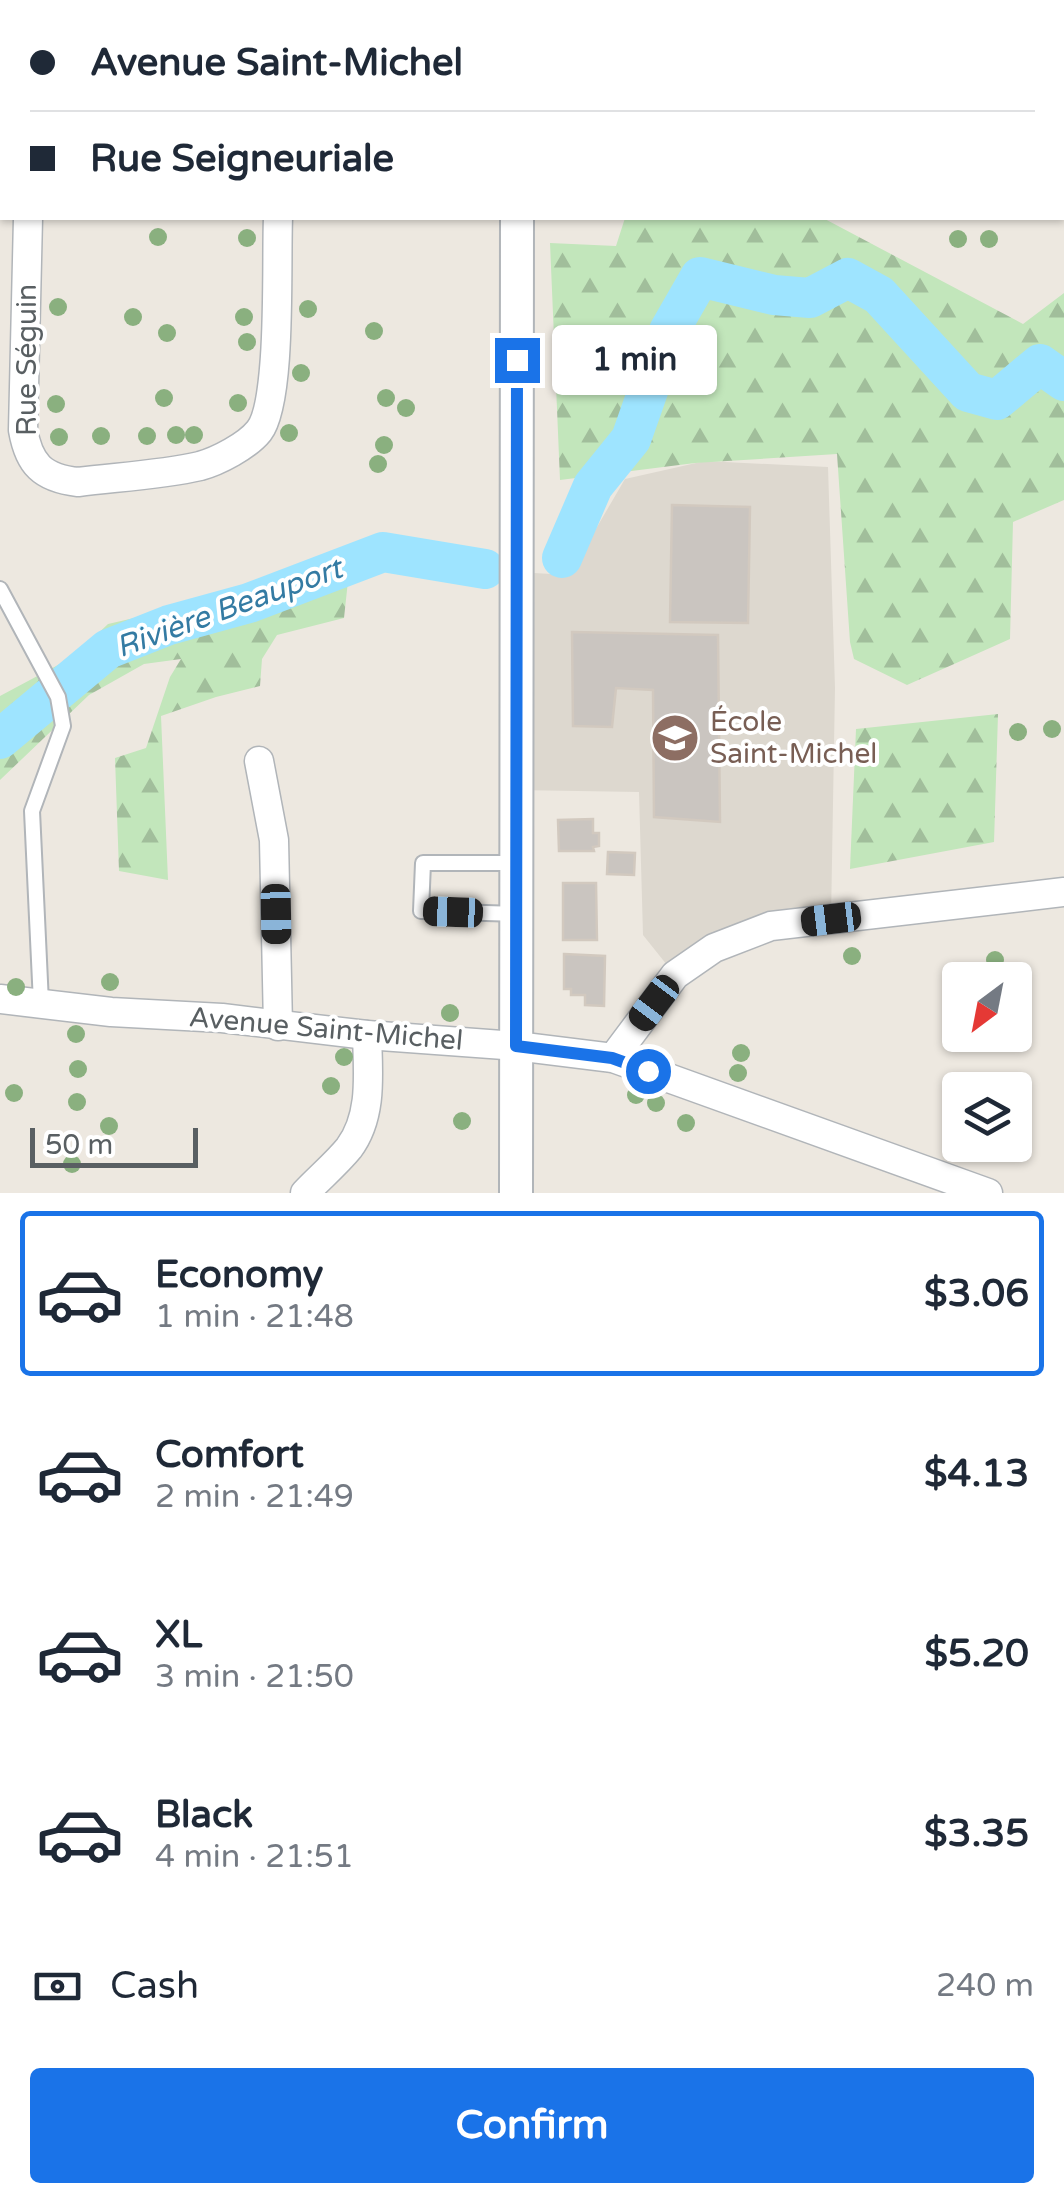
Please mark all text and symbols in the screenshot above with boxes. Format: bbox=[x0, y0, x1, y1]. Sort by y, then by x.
text: Avenue Saint-Michel bbox=[90, 40, 463, 86]
text: Rue Seigneuriale bbox=[90, 136, 394, 182]
street label: Rue Séguin bbox=[10, 284, 44, 436]
callout: 1 min bbox=[552, 325, 717, 395]
route end bbox=[495, 338, 540, 383]
text: 1 min bbox=[592, 341, 677, 379]
water label: Rivière Beauport bbox=[111, 549, 350, 666]
place label: École Saint-Michel bbox=[710, 705, 877, 771]
school or university icon: École Saint-Michel bbox=[649, 712, 701, 764]
car bbox=[260, 884, 292, 944]
car bbox=[422, 896, 484, 928]
car bbox=[799, 900, 863, 938]
north arrow bbox=[942, 962, 1032, 1052]
map controls bbox=[942, 962, 1032, 1162]
car bbox=[624, 970, 684, 1036]
street label: Avenue Saint-Michel bbox=[188, 1000, 464, 1058]
route start bbox=[626, 1049, 671, 1094]
button: layers bbox=[942, 1072, 1032, 1162]
scale bar bbox=[30, 1123, 198, 1168]
text: 50 m bbox=[45, 1128, 113, 1162]
icon: car bbox=[35, 1249, 125, 1339]
text: Economy bbox=[155, 1252, 323, 1298]
text: $3.06 bbox=[924, 1271, 1029, 1317]
text: 1 min · 21:48 bbox=[155, 1298, 354, 1336]
icon: car bbox=[35, 1429, 125, 1519]
text: Comfort bbox=[155, 1432, 304, 1478]
text: $4.13 bbox=[924, 1451, 1029, 1497]
text: 2 min · 21:49 bbox=[155, 1478, 354, 1516]
icon: car bbox=[35, 1609, 125, 1699]
text: XL bbox=[155, 1612, 202, 1658]
text: $5.20 bbox=[924, 1631, 1029, 1677]
text: 3 min · 21:50 bbox=[155, 1658, 354, 1696]
icon: car bbox=[35, 1789, 125, 1879]
text: Black bbox=[155, 1792, 253, 1838]
text: $3.35 bbox=[924, 1811, 1029, 1857]
text: 4 min · 21:51 bbox=[155, 1838, 354, 1876]
icon: cash bbox=[30, 1959, 85, 2014]
text: Cash bbox=[110, 1963, 199, 2009]
text: 240 m bbox=[936, 1967, 1034, 2005]
button: Confirm bbox=[30, 2068, 1034, 2183]

